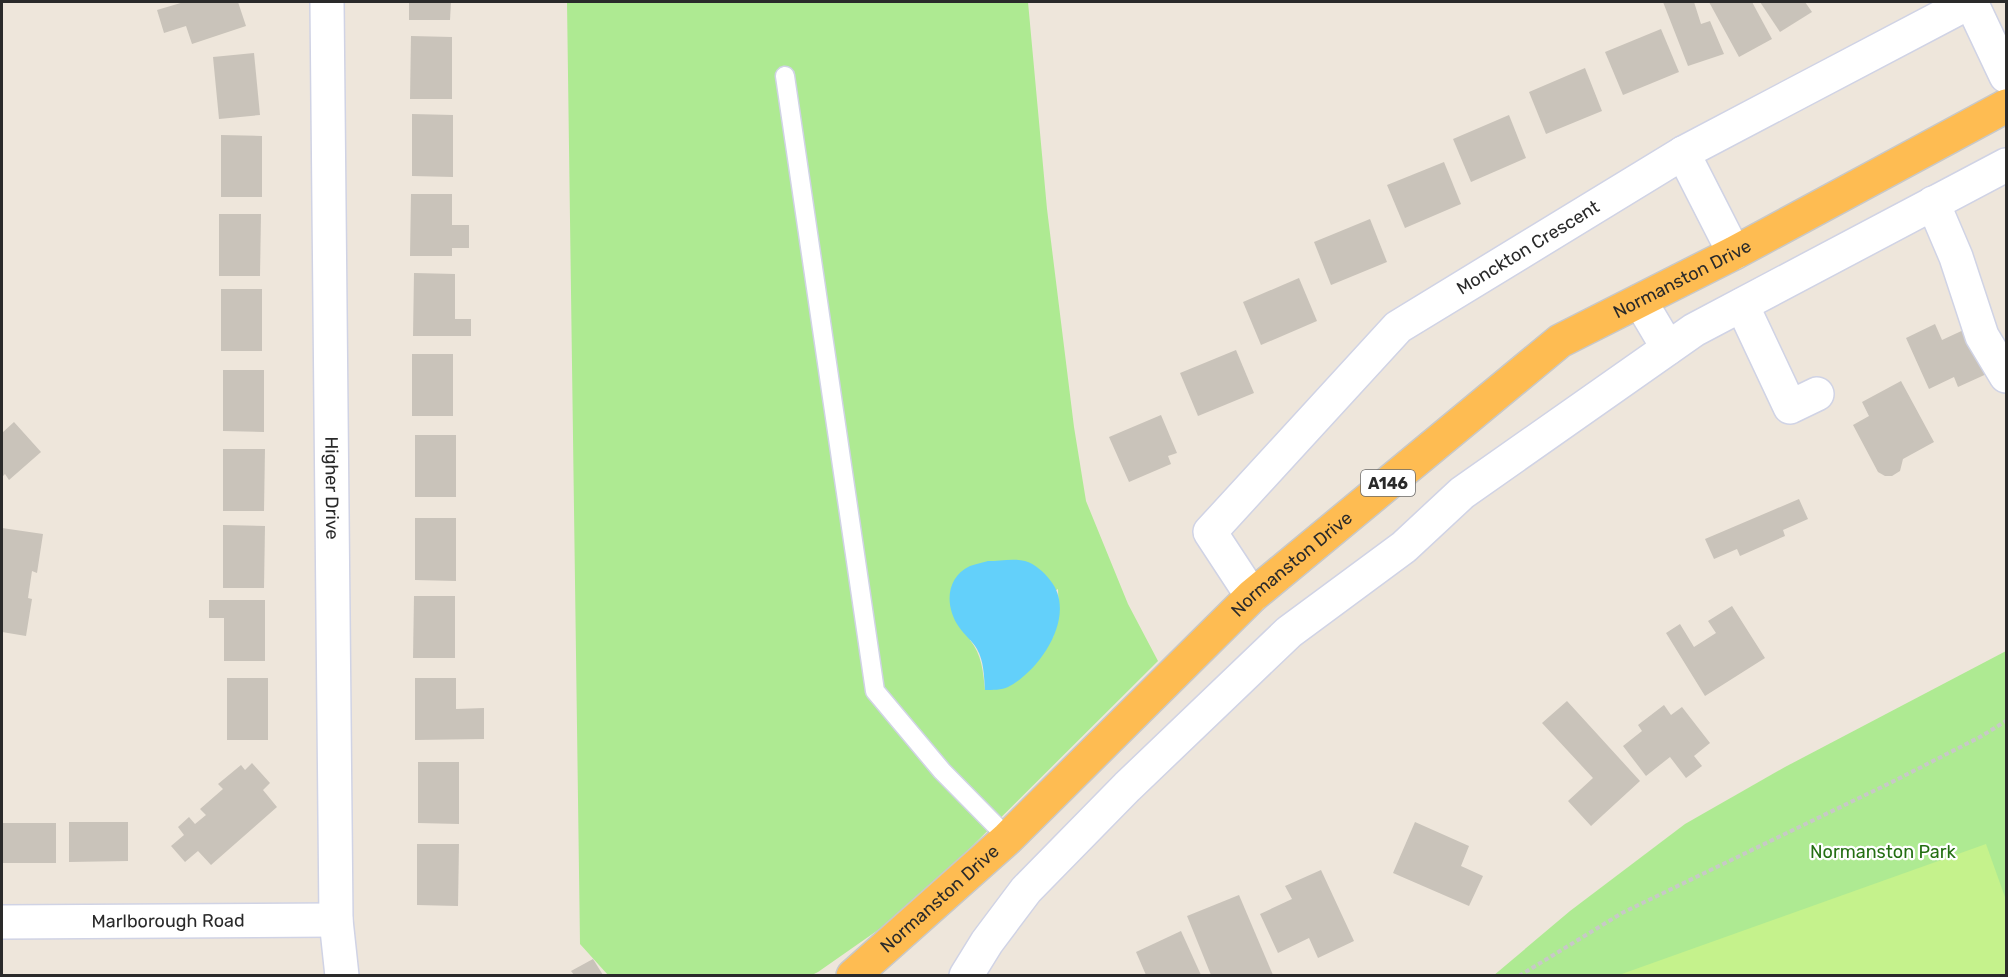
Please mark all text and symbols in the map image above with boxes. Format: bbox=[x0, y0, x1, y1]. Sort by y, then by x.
street label: Monckton Crescent bbox=[1453, 196, 1603, 300]
street label: Normanston Drive bbox=[1610, 235, 1755, 323]
street label: Higher Drive bbox=[320, 436, 343, 540]
road number: A146 bbox=[1361, 470, 1415, 496]
street label: Normanston Drive bbox=[1226, 507, 1357, 621]
street label: Normanston Drive bbox=[876, 840, 1004, 958]
park label: Normanston Park bbox=[1810, 841, 1957, 863]
street label: Marlborough Road bbox=[91, 910, 245, 932]

